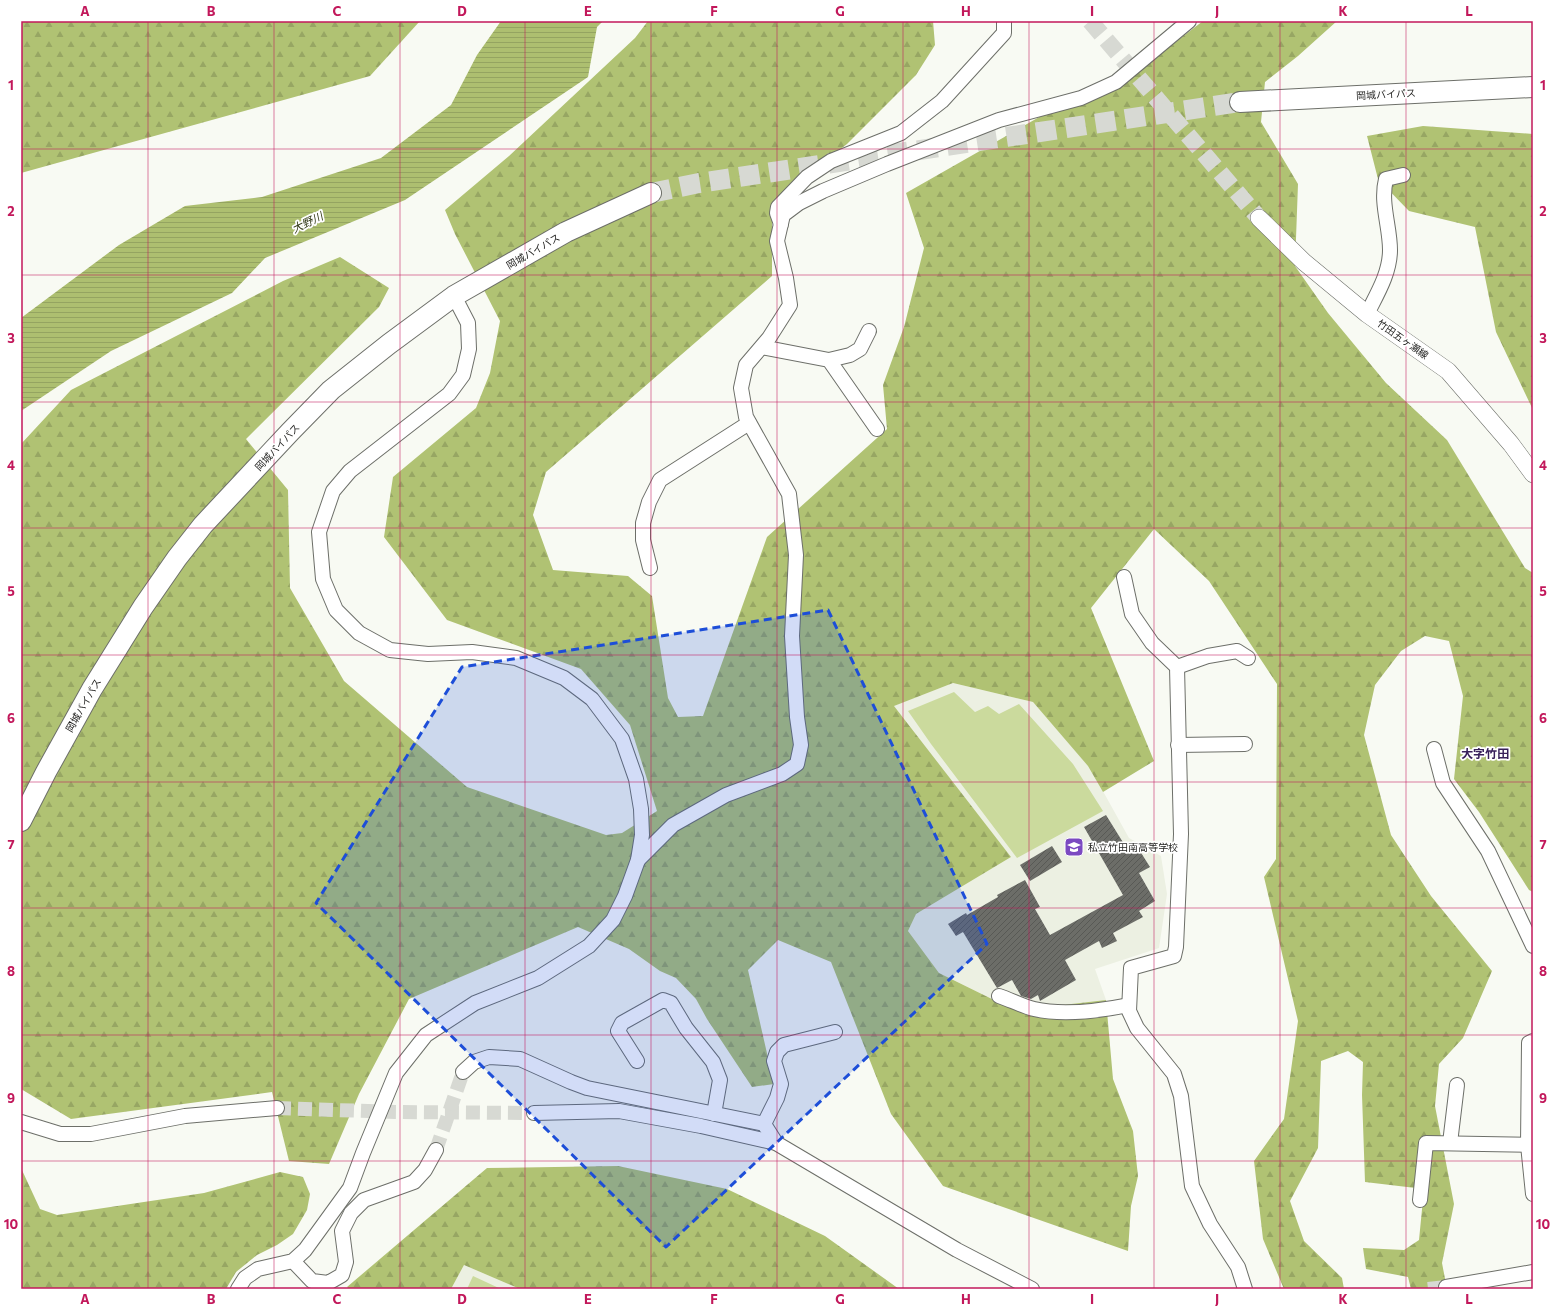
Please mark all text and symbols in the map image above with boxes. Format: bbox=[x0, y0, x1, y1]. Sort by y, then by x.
text: A bbox=[80, 3, 90, 19]
text: B bbox=[207, 3, 216, 19]
text: C bbox=[333, 3, 342, 19]
text: D bbox=[457, 3, 467, 19]
text: E bbox=[584, 3, 592, 19]
text: F bbox=[710, 3, 718, 19]
text: G bbox=[835, 3, 845, 19]
text: H bbox=[961, 3, 971, 19]
text: I bbox=[1090, 3, 1094, 19]
text: J bbox=[1215, 3, 1219, 19]
text: K bbox=[1338, 3, 1348, 19]
text: L bbox=[1465, 3, 1473, 19]
text: 1 bbox=[8, 77, 14, 93]
text: 1 bbox=[1540, 77, 1546, 93]
street label: 岡城バイパス bbox=[1356, 86, 1416, 102]
text: 2 bbox=[7, 203, 15, 219]
text: 2 bbox=[1539, 203, 1547, 219]
water label: 大野川 bbox=[289, 208, 326, 235]
street label: 岡城バイパス bbox=[504, 231, 562, 271]
street label: 竹田五ヶ瀬線 bbox=[1375, 317, 1431, 361]
text: 3 bbox=[7, 330, 15, 346]
text: 3 bbox=[1539, 330, 1547, 346]
street label: 岡城バイパス bbox=[252, 421, 302, 473]
text: 4 bbox=[7, 457, 15, 473]
text: 4 bbox=[1539, 457, 1547, 473]
text: 5 bbox=[7, 583, 15, 599]
text: 5 bbox=[1539, 583, 1547, 599]
street label: 岡城バイパス bbox=[63, 676, 103, 734]
text: 6 bbox=[7, 710, 15, 726]
text: 6 bbox=[1539, 710, 1547, 726]
district label: 大字竹田 bbox=[1461, 746, 1509, 760]
text: 7 bbox=[7, 836, 15, 852]
school or university icon: 私立竹田南高等学校 bbox=[1063, 836, 1085, 858]
text: 7 bbox=[1539, 836, 1547, 852]
place label: 私立竹田南高等学校 bbox=[1088, 841, 1178, 853]
text: 8 bbox=[7, 963, 15, 979]
text: 8 bbox=[1539, 963, 1547, 979]
text: 9 bbox=[7, 1090, 15, 1106]
text: 9 bbox=[1539, 1090, 1547, 1106]
text: 10 bbox=[4, 1216, 19, 1232]
text: 10 bbox=[1536, 1216, 1551, 1232]
text: A bbox=[80, 1291, 90, 1307]
text: B bbox=[207, 1291, 216, 1307]
text: C bbox=[333, 1291, 342, 1307]
text: D bbox=[457, 1291, 467, 1307]
text: E bbox=[584, 1291, 592, 1307]
text: F bbox=[710, 1291, 718, 1307]
text: G bbox=[835, 1291, 845, 1307]
text: H bbox=[961, 1291, 971, 1307]
text: I bbox=[1090, 1291, 1094, 1307]
text: J bbox=[1215, 1291, 1219, 1307]
text: K bbox=[1338, 1291, 1348, 1307]
text: L bbox=[1465, 1291, 1473, 1307]

